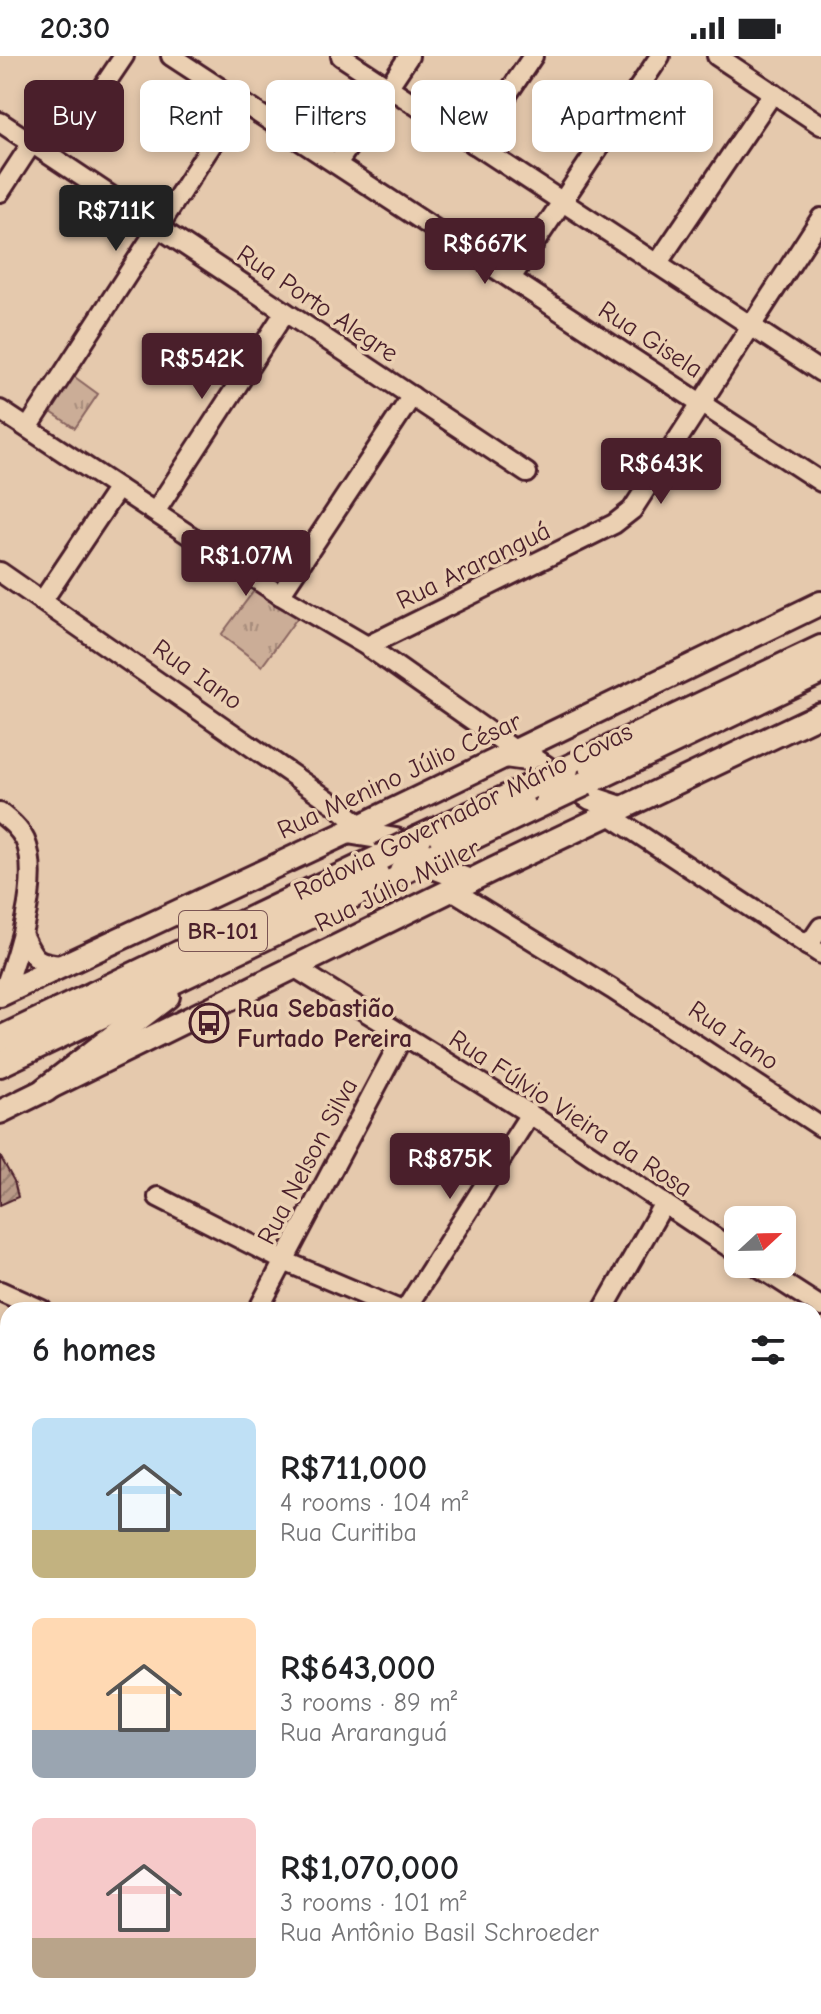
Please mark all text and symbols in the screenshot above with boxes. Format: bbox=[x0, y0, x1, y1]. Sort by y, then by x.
text: 20:30 bbox=[40, 11, 110, 46]
chip: Buy bbox=[24, 80, 124, 152]
chip: Rent bbox=[140, 80, 250, 152]
chip: Filters bbox=[266, 80, 395, 152]
chip: New bbox=[411, 80, 516, 152]
chip: Apartment bbox=[532, 80, 713, 152]
pin: R$711K bbox=[51, 185, 181, 253]
text: R$711K bbox=[77, 196, 155, 226]
pin: R$667K bbox=[420, 218, 550, 286]
text: R$667K bbox=[443, 229, 527, 259]
street label: Rua Porto Alegre bbox=[231, 239, 404, 369]
street label: Rua Gisela bbox=[593, 295, 708, 385]
pin: R$542K bbox=[137, 333, 267, 401]
text: R$542K bbox=[160, 344, 244, 374]
pin: R$643K bbox=[596, 438, 726, 506]
text: R$643K bbox=[619, 449, 703, 479]
street label: Rua Araranguá bbox=[392, 516, 555, 616]
pin: R$1.07M bbox=[172, 530, 320, 598]
text: R$1.07M bbox=[199, 541, 293, 571]
street label: Rua Iano bbox=[147, 633, 248, 717]
street label: Rua Menino Júlio César bbox=[273, 706, 527, 846]
street label: Rodovia Governador Mário Covas bbox=[289, 717, 638, 907]
street label: Rua Júlio Müller bbox=[310, 833, 485, 939]
road number: BR-101 bbox=[179, 911, 267, 951]
place label: Rua Sebastião Furtado Pereira bbox=[237, 994, 412, 1054]
street label: Rua Iano bbox=[683, 995, 784, 1077]
bus stop icon: Rua Sebastião Furtado Pereira bbox=[188, 1002, 230, 1044]
street label: Rua Fúlvio Vieira da Rosa bbox=[443, 1024, 698, 1204]
street label: Rua Nelson Silva bbox=[251, 1073, 364, 1250]
pin: R$875K bbox=[385, 1133, 515, 1201]
text: R$875K bbox=[408, 1144, 492, 1174]
north arrow bbox=[724, 1206, 796, 1278]
map controls bbox=[724, 1206, 796, 1278]
icon: filters bbox=[746, 1328, 790, 1372]
text: 6 homes bbox=[32, 1330, 156, 1370]
text: R$711,000 bbox=[280, 1448, 427, 1488]
icon: home bbox=[96, 1450, 192, 1546]
text: 4 rooms · 104 m² bbox=[280, 1488, 468, 1518]
text: Rua Curitiba bbox=[280, 1518, 417, 1548]
text: R$643,000 bbox=[280, 1648, 436, 1688]
icon: home bbox=[96, 1650, 192, 1746]
text: 3 rooms · 89 m² bbox=[280, 1688, 457, 1718]
text: Rua Araranguá bbox=[280, 1718, 447, 1748]
text: R$1,070,000 bbox=[280, 1848, 459, 1888]
icon: home bbox=[96, 1850, 192, 1946]
text: 3 rooms · 101 m² bbox=[280, 1888, 467, 1918]
text: Rua Antônio Basil Schroeder bbox=[280, 1918, 599, 1948]

